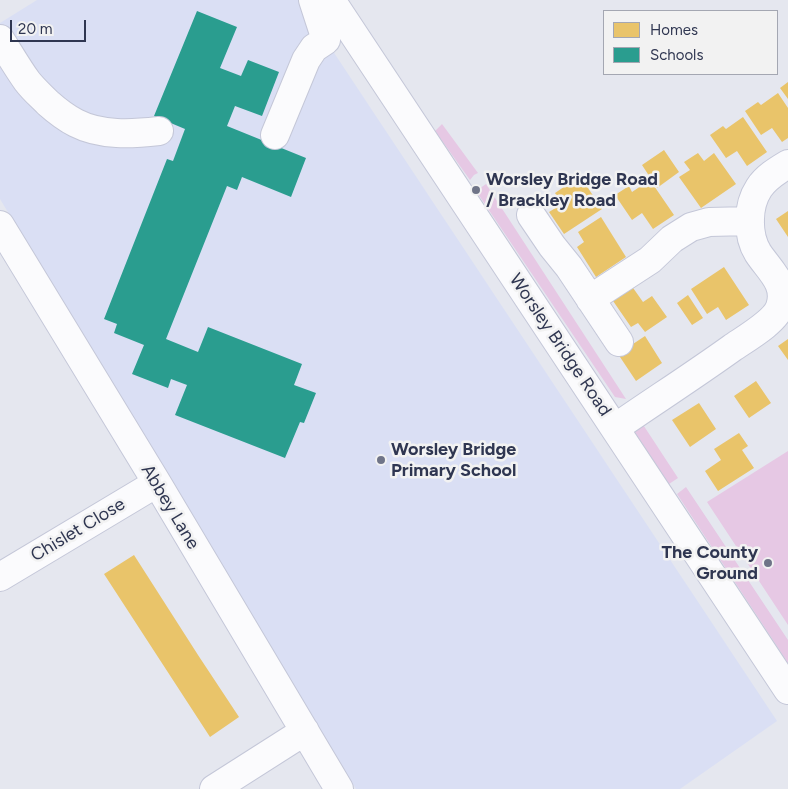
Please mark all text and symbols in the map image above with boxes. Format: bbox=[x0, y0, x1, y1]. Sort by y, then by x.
scale bar bbox=[12, 10, 89, 42]
legend bbox=[603, 10, 778, 75]
text: 20 m bbox=[18, 20, 52, 38]
text: Homes bbox=[650, 21, 698, 39]
text: Schools bbox=[650, 46, 703, 64]
place label: Worsley Bridge Road / Brackley Road bbox=[486, 169, 658, 212]
marker: Worsley Bridge Road / Brackley Road bbox=[470, 184, 482, 196]
street label: Worsley Bridge Road bbox=[504, 270, 616, 420]
place label: Worsley Bridge Primary School bbox=[391, 439, 516, 482]
marker: Worsley Bridge Primary School bbox=[375, 454, 387, 466]
street label: Abbey Lane bbox=[136, 461, 204, 553]
street label: Chislet Close bbox=[27, 493, 129, 567]
place label: The County Ground bbox=[661, 542, 758, 584]
marker: The County Ground bbox=[762, 557, 774, 569]

